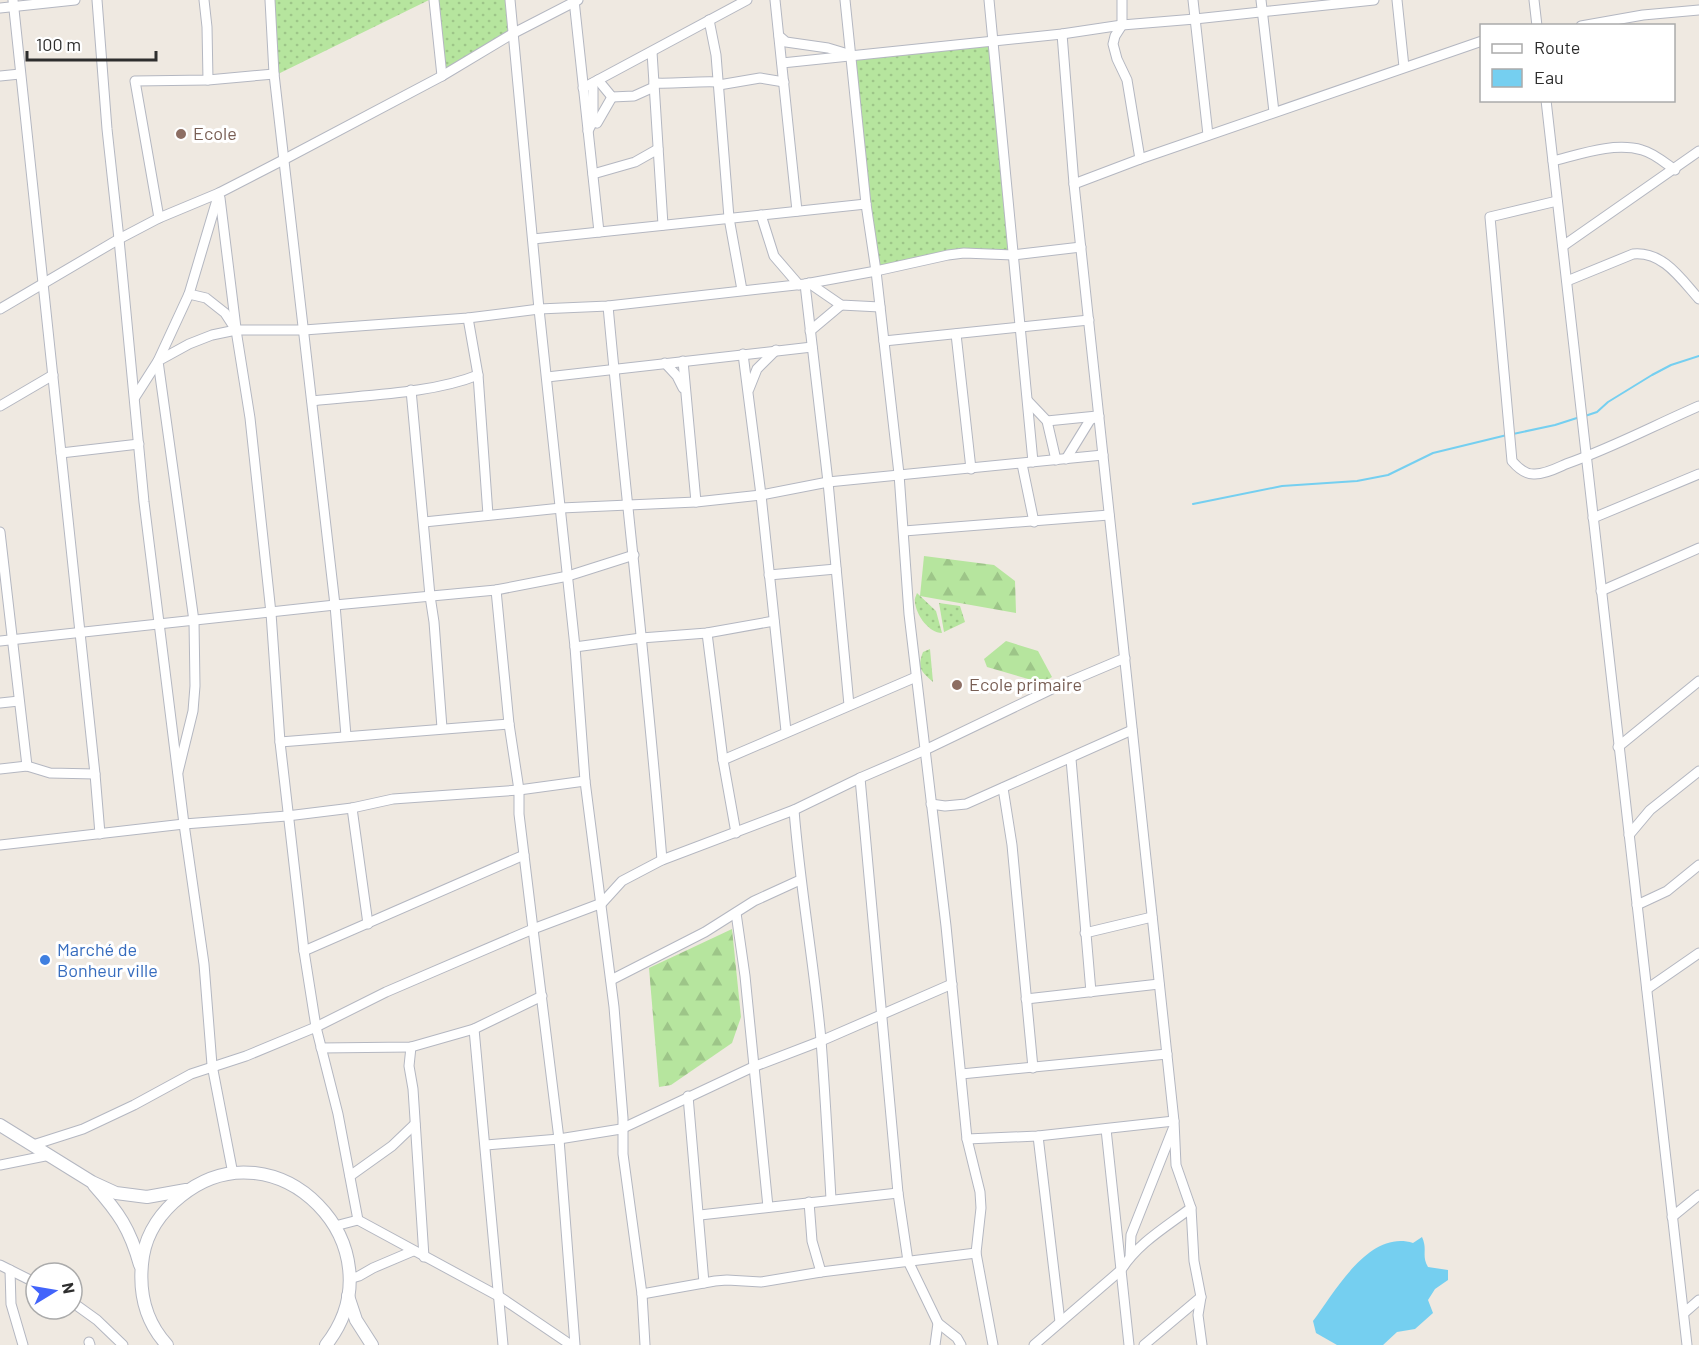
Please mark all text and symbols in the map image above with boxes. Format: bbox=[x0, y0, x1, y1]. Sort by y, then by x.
scale bar bbox=[27, 24, 156, 62]
legend bbox=[1480, 24, 1675, 102]
text: 100 m bbox=[36, 33, 81, 55]
text: Route bbox=[1534, 36, 1580, 58]
text: Eau bbox=[1534, 66, 1564, 88]
place label: Ecole bbox=[193, 122, 237, 144]
marker: Ecole bbox=[174, 127, 188, 141]
place label: Ecole primaire bbox=[969, 673, 1082, 695]
marker: Ecole primaire bbox=[950, 678, 964, 692]
place label: Marché de Bonheur ville bbox=[57, 938, 158, 981]
marker: Marché de Bonheur ville bbox=[38, 953, 52, 967]
north arrow bbox=[24, 1261, 84, 1321]
text: N bbox=[59, 1281, 80, 1295]

